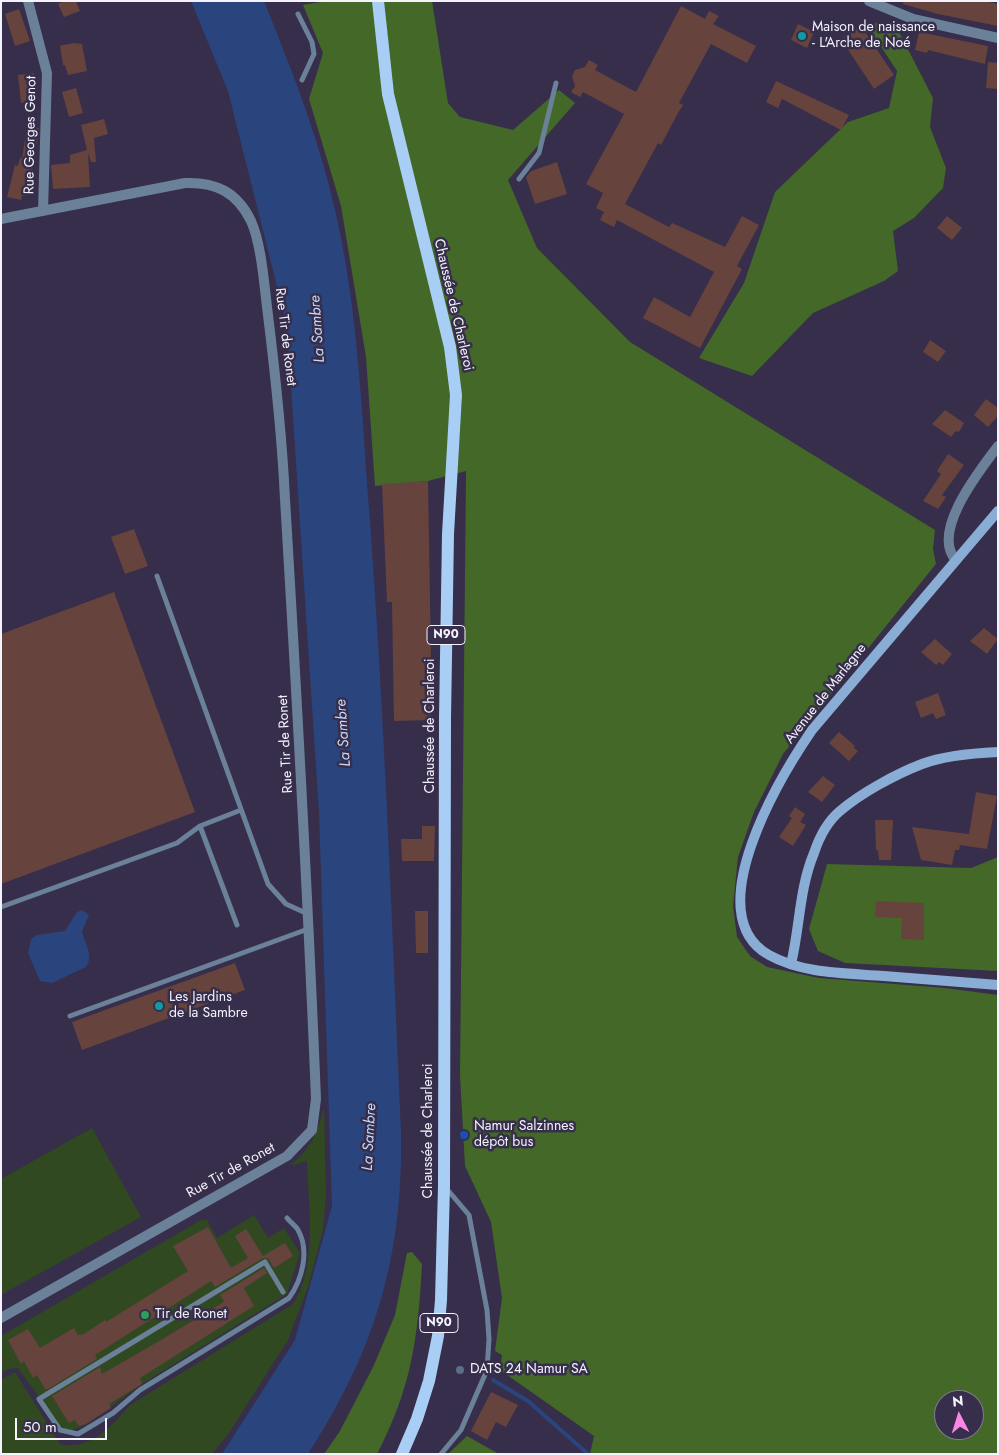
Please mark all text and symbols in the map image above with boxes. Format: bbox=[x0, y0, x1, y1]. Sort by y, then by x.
place label: Maison de naissance - L'Arche de Noé bbox=[812, 20, 935, 52]
marker: Maison de naissance - L'Arche de Noé bbox=[796, 30, 808, 42]
street label: Rue Georges Genot bbox=[22, 76, 40, 194]
street label: Chaussée de Charleroi bbox=[430, 237, 476, 373]
street label: Rue Tir de Ronet bbox=[271, 287, 299, 387]
water label: La Sambre bbox=[307, 295, 329, 363]
road number: N90 bbox=[427, 626, 465, 644]
street label: Avenue de Marlagne bbox=[782, 641, 870, 747]
street label: Chaussée de Charleroi bbox=[423, 658, 439, 794]
street label: Rue Tir de Ronet bbox=[275, 694, 297, 794]
water label: La Sambre bbox=[333, 699, 355, 767]
place label: Les Jardins de la Sambre bbox=[169, 990, 248, 1022]
marker: Les Jardins de la Sambre bbox=[153, 1000, 165, 1012]
street label: Chaussée de Charleroi bbox=[421, 1063, 437, 1199]
water label: La Sambre bbox=[359, 1103, 381, 1171]
place label: Namur Salzinnes dépôt bus bbox=[474, 1119, 574, 1152]
marker: Namur Salzinnes dépôt bus bbox=[458, 1129, 470, 1141]
street label: Rue Tir de Ronet bbox=[184, 1140, 278, 1202]
place label: Tir de Ronet bbox=[155, 1307, 227, 1323]
marker: Tir de Ronet bbox=[139, 1309, 151, 1321]
road number: N90 bbox=[420, 1314, 458, 1332]
place label: DATS 24 Namur SA bbox=[470, 1362, 588, 1378]
marker: DATS 24 Namur SA bbox=[454, 1364, 466, 1376]
north arrow bbox=[934, 1390, 984, 1440]
text: N bbox=[951, 1391, 964, 1412]
scale bar bbox=[18, 1408, 110, 1440]
text: 50 m bbox=[23, 1416, 57, 1438]

